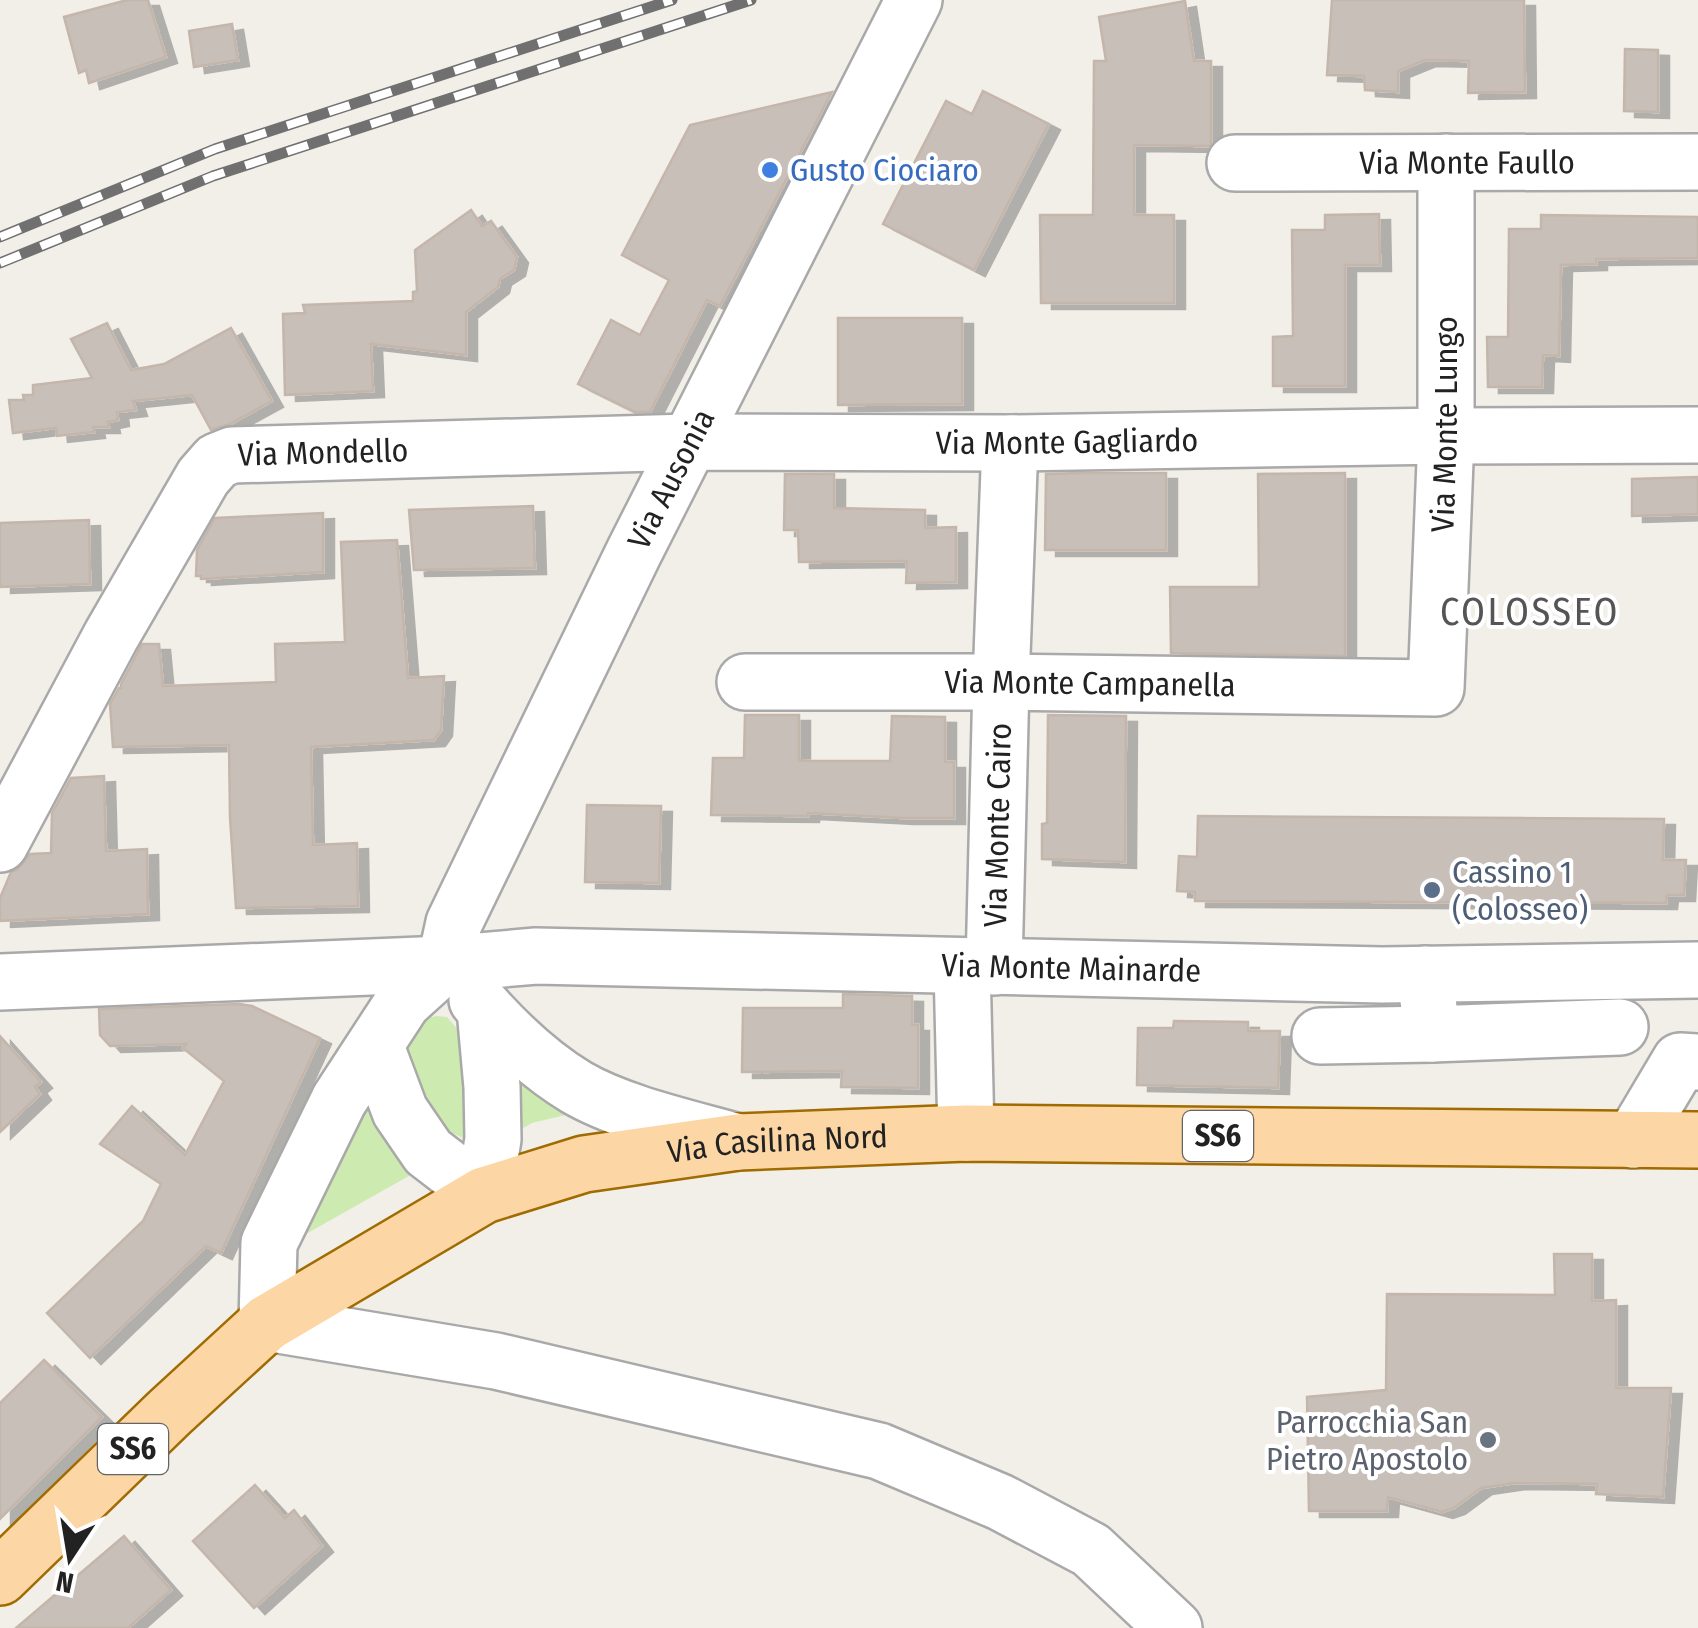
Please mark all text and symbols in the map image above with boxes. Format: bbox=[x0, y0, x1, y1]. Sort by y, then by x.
street label: Via Monte Faullo bbox=[1359, 143, 1575, 182]
place label: Gusto Ciociaro bbox=[790, 151, 979, 189]
marker: Gusto Ciociaro bbox=[759, 159, 781, 181]
street label: Via Monte Lungo bbox=[1423, 316, 1465, 533]
street label: Via Ausonia bbox=[620, 403, 722, 555]
street label: Via Monte Gagliardo bbox=[936, 421, 1199, 462]
street label: Via Mondello bbox=[237, 431, 409, 474]
district label: COLOSSEO bbox=[1440, 589, 1620, 635]
street label: Via Monte Campanella bbox=[944, 663, 1236, 704]
street label: Via Monte Cairo bbox=[976, 722, 1019, 928]
place label: Cassino 1 (Colosseo) bbox=[1452, 853, 1588, 928]
marker: Cassino 1 (Colosseo) bbox=[1421, 879, 1443, 901]
street label: Via Monte Mainarde bbox=[941, 946, 1201, 990]
road number: SS6 bbox=[1183, 1111, 1253, 1161]
street label: Via Casilina Nord bbox=[665, 1117, 888, 1171]
place label: Parrocchia San Pietro Apostolo bbox=[1266, 1403, 1468, 1478]
road number: SS6 bbox=[98, 1424, 168, 1474]
marker: Parrocchia San Pietro Apostolo bbox=[1477, 1429, 1499, 1451]
north arrow bbox=[20, 1508, 120, 1608]
text: N bbox=[53, 1564, 77, 1600]

